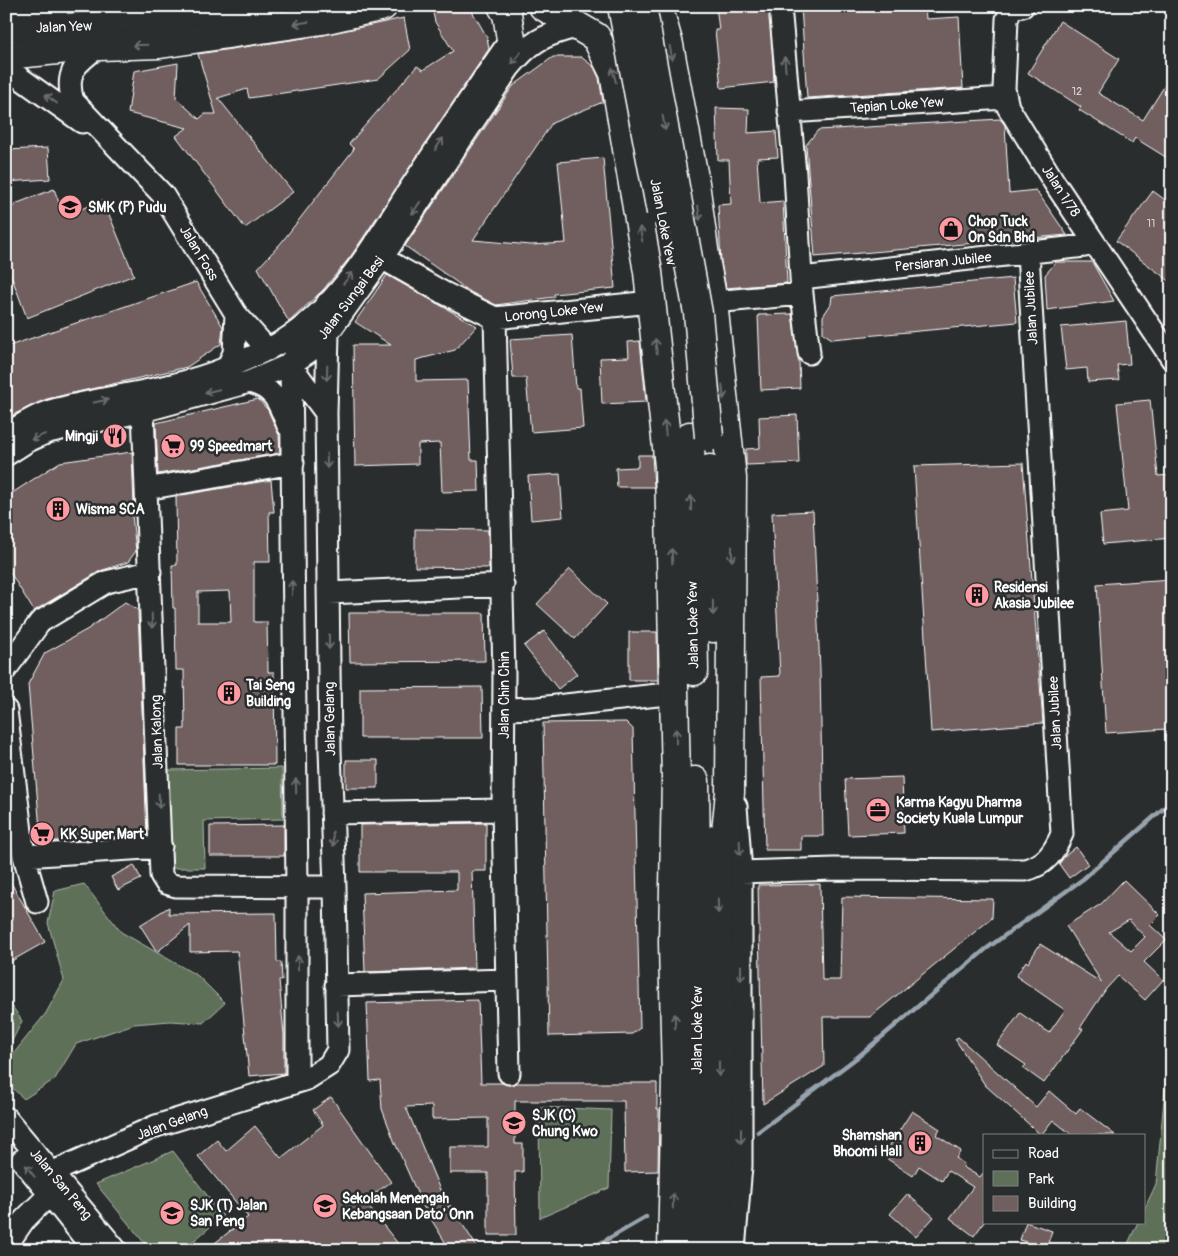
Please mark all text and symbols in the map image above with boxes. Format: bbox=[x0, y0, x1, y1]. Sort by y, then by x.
street label: Jalan Yew bbox=[35, 17, 93, 36]
one-way arrow bbox=[293, 18, 309, 28]
one-way arrow bbox=[132, 40, 148, 49]
one-way arrow bbox=[667, 45, 676, 61]
one-way arrow bbox=[511, 52, 522, 65]
one-way arrow bbox=[780, 57, 790, 73]
one-way arrow bbox=[609, 68, 618, 84]
house number: 12 bbox=[1072, 85, 1082, 98]
street label: Tepian Loke Yew bbox=[849, 93, 945, 117]
one-way arrow bbox=[44, 94, 58, 104]
one-way arrow bbox=[659, 115, 669, 131]
one-way arrow bbox=[434, 137, 444, 151]
street label: Jalan 1/78 bbox=[1038, 162, 1084, 220]
street label: Jalan Loke Yew bbox=[646, 177, 680, 267]
school or university icon: SMK (P) Pudu bbox=[57, 194, 83, 220]
place label: SMK (P) Pudu bbox=[88, 199, 167, 216]
one-way arrow bbox=[411, 200, 421, 214]
one-way arrow bbox=[694, 205, 704, 221]
place label: Chop Tuck On Sdn Bhd bbox=[968, 213, 1035, 246]
shop icon: Chop Tuck On Sdn Bhd bbox=[938, 216, 964, 242]
house number: 11 bbox=[1147, 217, 1155, 230]
street label: Jalan Foss bbox=[176, 222, 222, 284]
one-way arrow bbox=[635, 227, 645, 243]
street label: Persiaran Jubilee bbox=[894, 248, 992, 276]
street label: Jalan Sungai Besi bbox=[314, 253, 388, 343]
street label: Jalan Jubilee bbox=[1021, 271, 1041, 345]
one-way arrow bbox=[342, 272, 353, 285]
street label: Lorong Loke Yew bbox=[504, 298, 605, 326]
one-way arrow bbox=[651, 338, 661, 354]
one-way arrow bbox=[322, 364, 332, 381]
one-way arrow bbox=[718, 383, 728, 399]
one-way arrow bbox=[205, 387, 221, 396]
one-way arrow bbox=[92, 396, 108, 405]
one-way arrow bbox=[660, 420, 670, 436]
restaurant icon: Mingji bbox=[102, 423, 128, 449]
place label: Mingji bbox=[65, 428, 98, 445]
one-way arrow bbox=[31, 432, 46, 442]
supermarket icon: 99 Speedmart bbox=[160, 433, 186, 459]
place label: 99 Speedmart bbox=[190, 438, 273, 455]
one-way arrow bbox=[322, 453, 332, 469]
one-way arrow bbox=[687, 495, 696, 511]
building icon: Wisma SCA bbox=[45, 496, 71, 522]
place label: Wisma SCA bbox=[76, 501, 145, 518]
one-way arrow bbox=[727, 545, 737, 561]
one-way arrow bbox=[667, 549, 676, 565]
place label: Residensi Akasia Jubilee bbox=[994, 579, 1075, 612]
street label: Jalan Loke Yew bbox=[684, 580, 702, 669]
one-way arrow bbox=[287, 581, 297, 597]
building icon: Residensi Akasia Jubilee bbox=[964, 582, 990, 608]
one-way arrow bbox=[708, 600, 717, 616]
one-way arrow bbox=[147, 612, 157, 629]
one-way arrow bbox=[324, 634, 334, 650]
street label: Jalan Chin Chin bbox=[496, 651, 513, 739]
street label: Jalan Jubilee bbox=[1045, 676, 1065, 750]
place label: Tai Seng Building bbox=[245, 677, 295, 710]
building icon: Tai Seng Building bbox=[216, 680, 242, 706]
street label: Jalan Gelang bbox=[321, 682, 339, 756]
street label: Jalan Kalong bbox=[147, 695, 167, 769]
one-way arrow bbox=[671, 728, 681, 744]
one-way arrow bbox=[291, 778, 301, 794]
one-way arrow bbox=[155, 793, 164, 809]
place label: Karma Kagyu Dharma Society Kuala Lumpur bbox=[896, 794, 1024, 827]
office icon: Karma Kagyu Dharma Society Kuala Lumpur bbox=[865, 797, 891, 823]
supermarket icon: KK Super Mart bbox=[29, 821, 55, 847]
place label: KK Super Mart bbox=[60, 826, 144, 843]
one-way arrow bbox=[328, 831, 337, 847]
one-way arrow bbox=[735, 840, 745, 856]
one-way arrow bbox=[713, 898, 723, 914]
one-way arrow bbox=[293, 955, 303, 972]
one-way arrow bbox=[736, 964, 746, 981]
street label: Jalan Loke Yew bbox=[689, 986, 706, 1074]
one-way arrow bbox=[333, 1011, 342, 1027]
one-way arrow bbox=[670, 1013, 679, 1029]
one-way arrow bbox=[714, 1060, 724, 1077]
street label: Jalan Gelang bbox=[134, 1102, 210, 1144]
place label: SJK (C) Chung Kwo bbox=[532, 1107, 598, 1140]
school or university icon: SJK (C) Chung Kwo bbox=[501, 1110, 527, 1136]
one-way arrow bbox=[736, 1127, 746, 1143]
place label: Shamshan Bhoomi Hall bbox=[833, 1127, 902, 1160]
building icon: Shamshan Bhoomi Hall bbox=[907, 1130, 933, 1156]
legend bbox=[983, 1134, 1146, 1224]
text: Road bbox=[1028, 1144, 1059, 1163]
street label: Jalan San Peng bbox=[26, 1145, 96, 1223]
one-way arrow bbox=[25, 1165, 36, 1178]
text: Park bbox=[1028, 1170, 1055, 1189]
place label: Sekolah Menengah Kebangsaan Dato' Onn bbox=[342, 1190, 474, 1223]
school or university icon: Sekolah Menengah Kebangsaan Dato' Onn bbox=[312, 1193, 338, 1219]
one-way arrow bbox=[668, 1193, 678, 1210]
text: Building bbox=[1028, 1194, 1076, 1213]
place label: SJK (T) Jalan San Peng bbox=[190, 1197, 267, 1230]
school or university icon: SJK (T) Jalan San Peng bbox=[159, 1200, 185, 1226]

